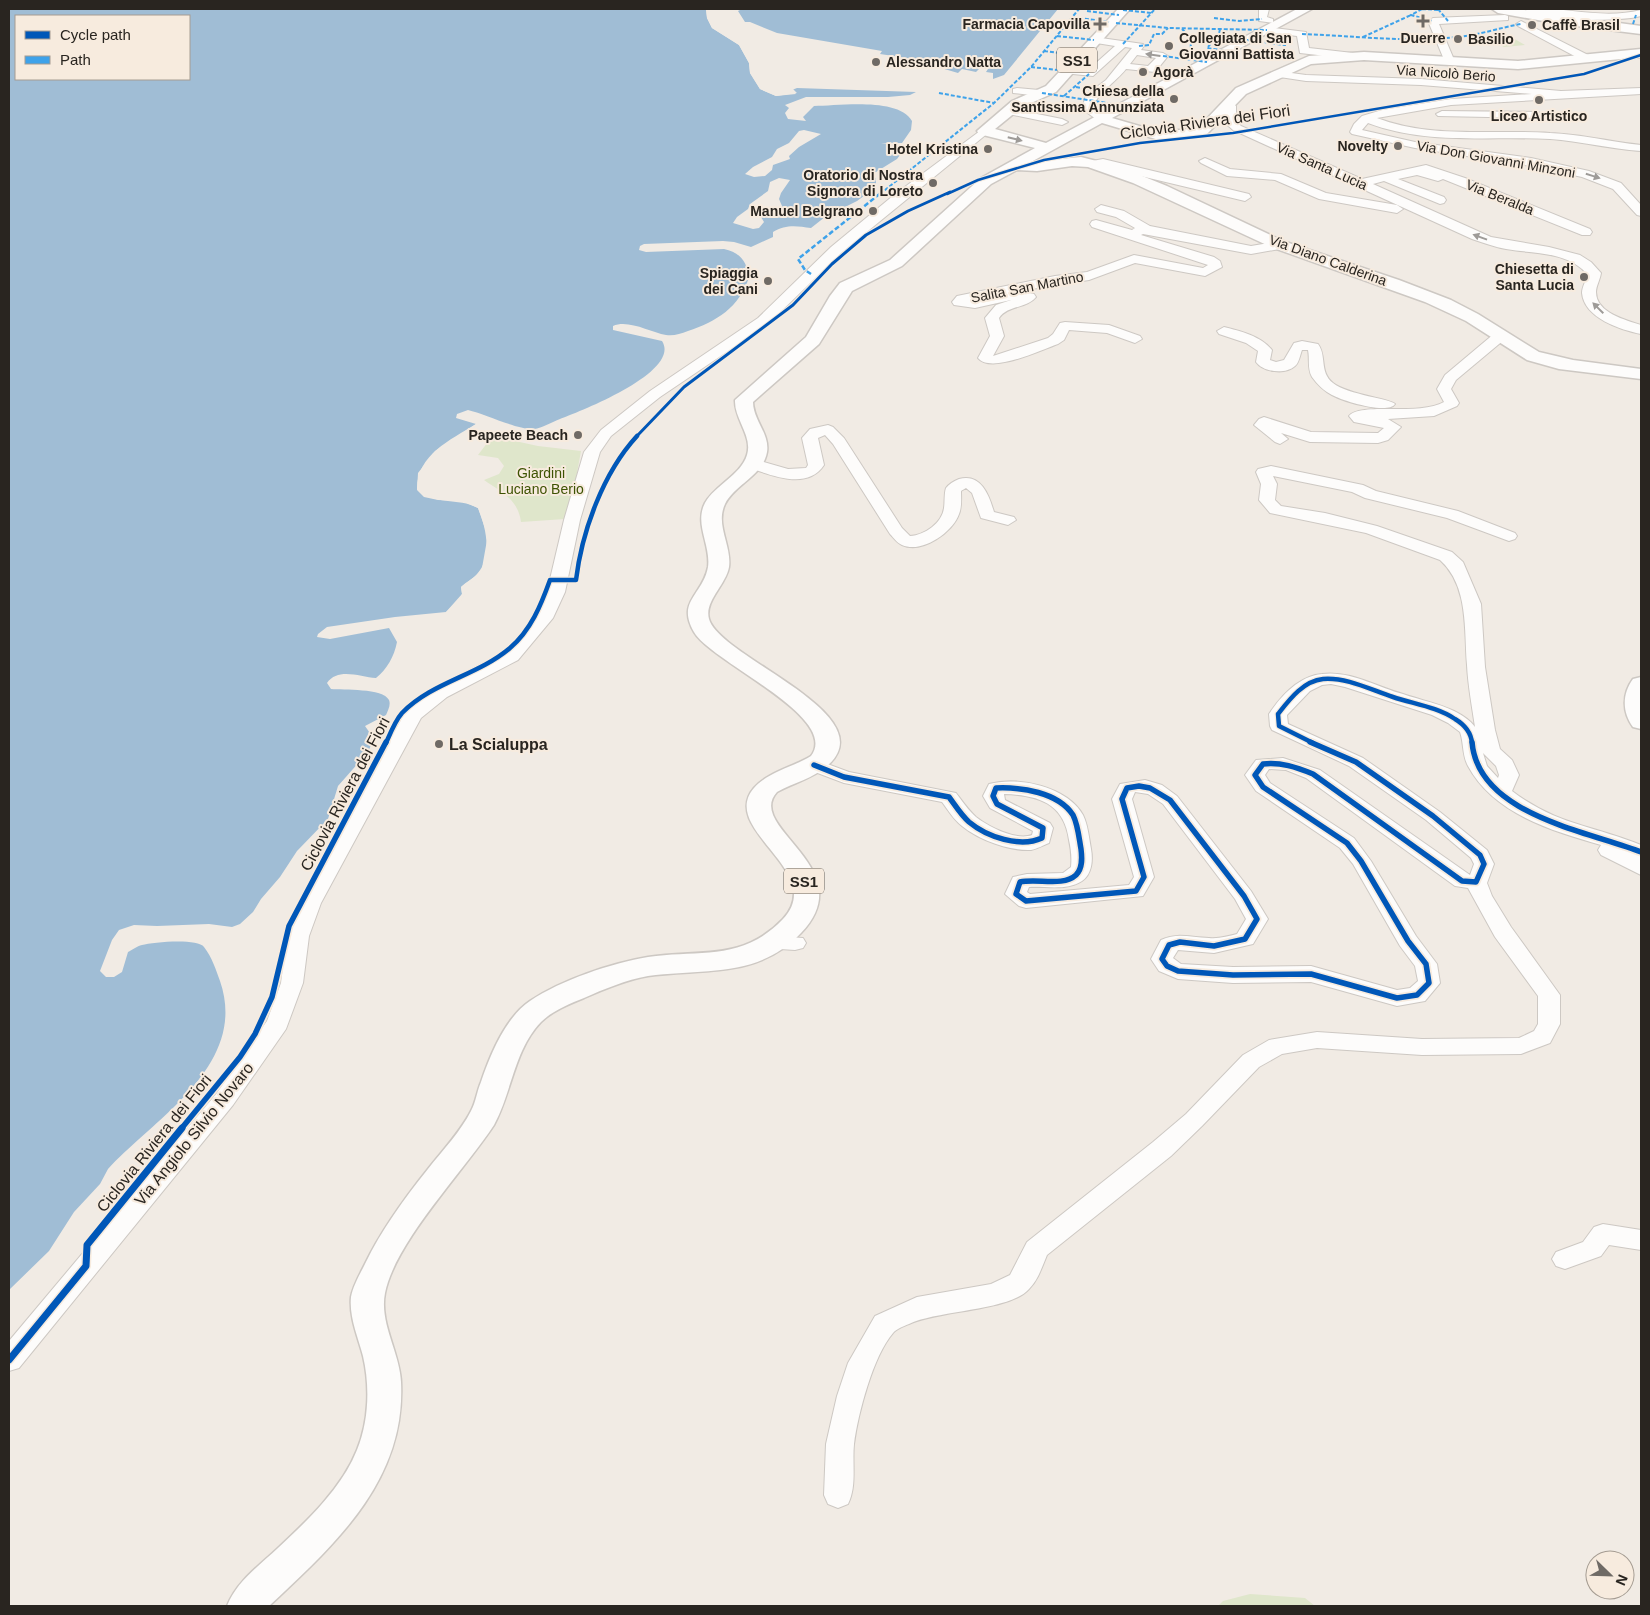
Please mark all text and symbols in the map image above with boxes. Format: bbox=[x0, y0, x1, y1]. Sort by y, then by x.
marker: Duerre bbox=[1416, 14, 1430, 28]
legend bbox=[15, 15, 190, 80]
place label: Farmacia Capovilla bbox=[962, 16, 1090, 32]
place label: Caffè Brasil bbox=[1542, 17, 1620, 33]
marker: Farmacia Capovilla bbox=[1094, 18, 1106, 30]
marker: Caffè Brasil bbox=[1526, 19, 1538, 31]
text: Cycle path bbox=[60, 26, 131, 43]
place label: Collegiata di San Giovanni Battista bbox=[1179, 30, 1294, 62]
place label: Duerre bbox=[1400, 30, 1446, 46]
place label: Basilio bbox=[1468, 31, 1514, 47]
marker: Basilio bbox=[1452, 33, 1464, 45]
marker: Collegiata di San Giovanni Battista bbox=[1163, 40, 1175, 52]
road number: SS1 bbox=[1057, 48, 1097, 72]
text: Path bbox=[60, 51, 91, 68]
one-way arrow bbox=[1145, 51, 1161, 59]
place label: Alessandro Natta bbox=[886, 54, 1001, 70]
marker: Alessandro Natta bbox=[870, 56, 882, 68]
street label: Via Nicolò Berio bbox=[1396, 62, 1496, 84]
place label: Agorà bbox=[1153, 64, 1194, 80]
marker: Agorà bbox=[1137, 66, 1149, 78]
place label: Chiesa della Santissima Annunziata bbox=[1011, 83, 1164, 115]
marker: Chiesa della Santissima Annunziata bbox=[1168, 93, 1180, 105]
marker: Liceo Artistico bbox=[1533, 94, 1545, 106]
street label: Ciclovia Riviera dei Fiori bbox=[1119, 102, 1291, 142]
place label: Liceo Artistico bbox=[1491, 108, 1587, 124]
one-way arrow bbox=[1008, 135, 1023, 143]
street label: Via Don Giovanni Minzoni bbox=[1415, 137, 1577, 181]
place label: Novelty bbox=[1337, 138, 1388, 154]
street label: Via Santa Lucia bbox=[1274, 139, 1370, 193]
marker: Novelty bbox=[1392, 140, 1404, 152]
place label: Hotel Kristina bbox=[887, 141, 978, 157]
marker: Hotel Kristina bbox=[982, 143, 994, 155]
place label: Oratorio di Nostra Signora di Loreto bbox=[803, 167, 923, 199]
one-way arrow bbox=[1586, 173, 1601, 181]
street label: Via Beralda bbox=[1464, 176, 1537, 218]
marker: Oratorio di Nostra Signora di Loreto bbox=[927, 177, 939, 189]
place label: Manuel Belgrano bbox=[750, 203, 863, 219]
marker: Manuel Belgrano bbox=[867, 205, 879, 217]
street label: Via Diano Calderina bbox=[1267, 231, 1389, 289]
one-way arrow bbox=[1472, 233, 1487, 240]
place label: Chiesetta di Santa Lucia bbox=[1495, 261, 1574, 293]
place label: Spiaggia dei Cani bbox=[700, 265, 758, 297]
street label: Salita San Martino bbox=[969, 268, 1085, 306]
marker: Chiesetta di Santa Lucia bbox=[1578, 271, 1590, 283]
marker: Spiaggia dei Cani bbox=[762, 275, 774, 287]
one-way arrow bbox=[1592, 302, 1604, 314]
place label: Papeete Beach bbox=[468, 427, 568, 443]
marker: Papeete Beach bbox=[572, 429, 584, 441]
park label: Giardini Luciano Berio bbox=[498, 465, 584, 497]
street label: Ciclovia Riviera dei Fiori bbox=[297, 714, 393, 874]
place label: La Scialuppa bbox=[449, 736, 548, 753]
marker: La Scialuppa bbox=[433, 738, 445, 750]
road number: SS1 bbox=[784, 868, 824, 894]
street label: Via Angiolo Silvio Novaro bbox=[131, 1059, 257, 1209]
street label: Ciclovia Riviera dei Fiori bbox=[93, 1071, 215, 1215]
north arrow bbox=[1585, 1550, 1635, 1600]
text: N bbox=[1613, 1572, 1631, 1588]

